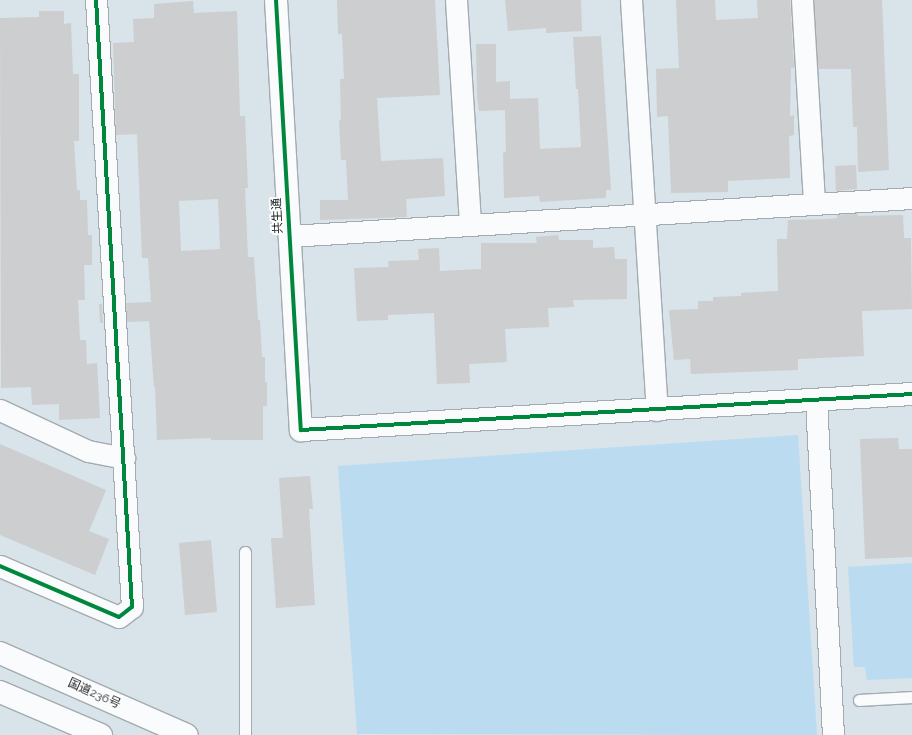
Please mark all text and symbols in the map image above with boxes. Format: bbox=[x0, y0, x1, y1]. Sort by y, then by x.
street label: 共生通 bbox=[270, 198, 286, 234]
street label: 国道236号 bbox=[66, 676, 122, 712]

